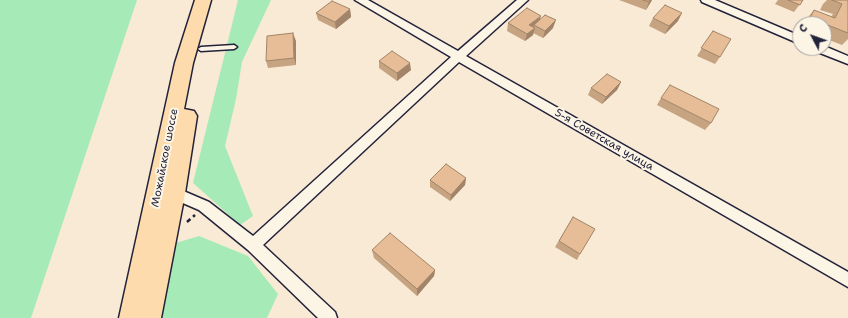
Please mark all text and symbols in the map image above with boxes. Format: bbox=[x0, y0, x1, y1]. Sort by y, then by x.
north arrow bbox=[792, 16, 832, 56]
text: С bbox=[795, 21, 811, 36]
street label: 5-я Советская улица bbox=[552, 106, 656, 174]
street label: Можайское шоссе bbox=[149, 108, 181, 208]

